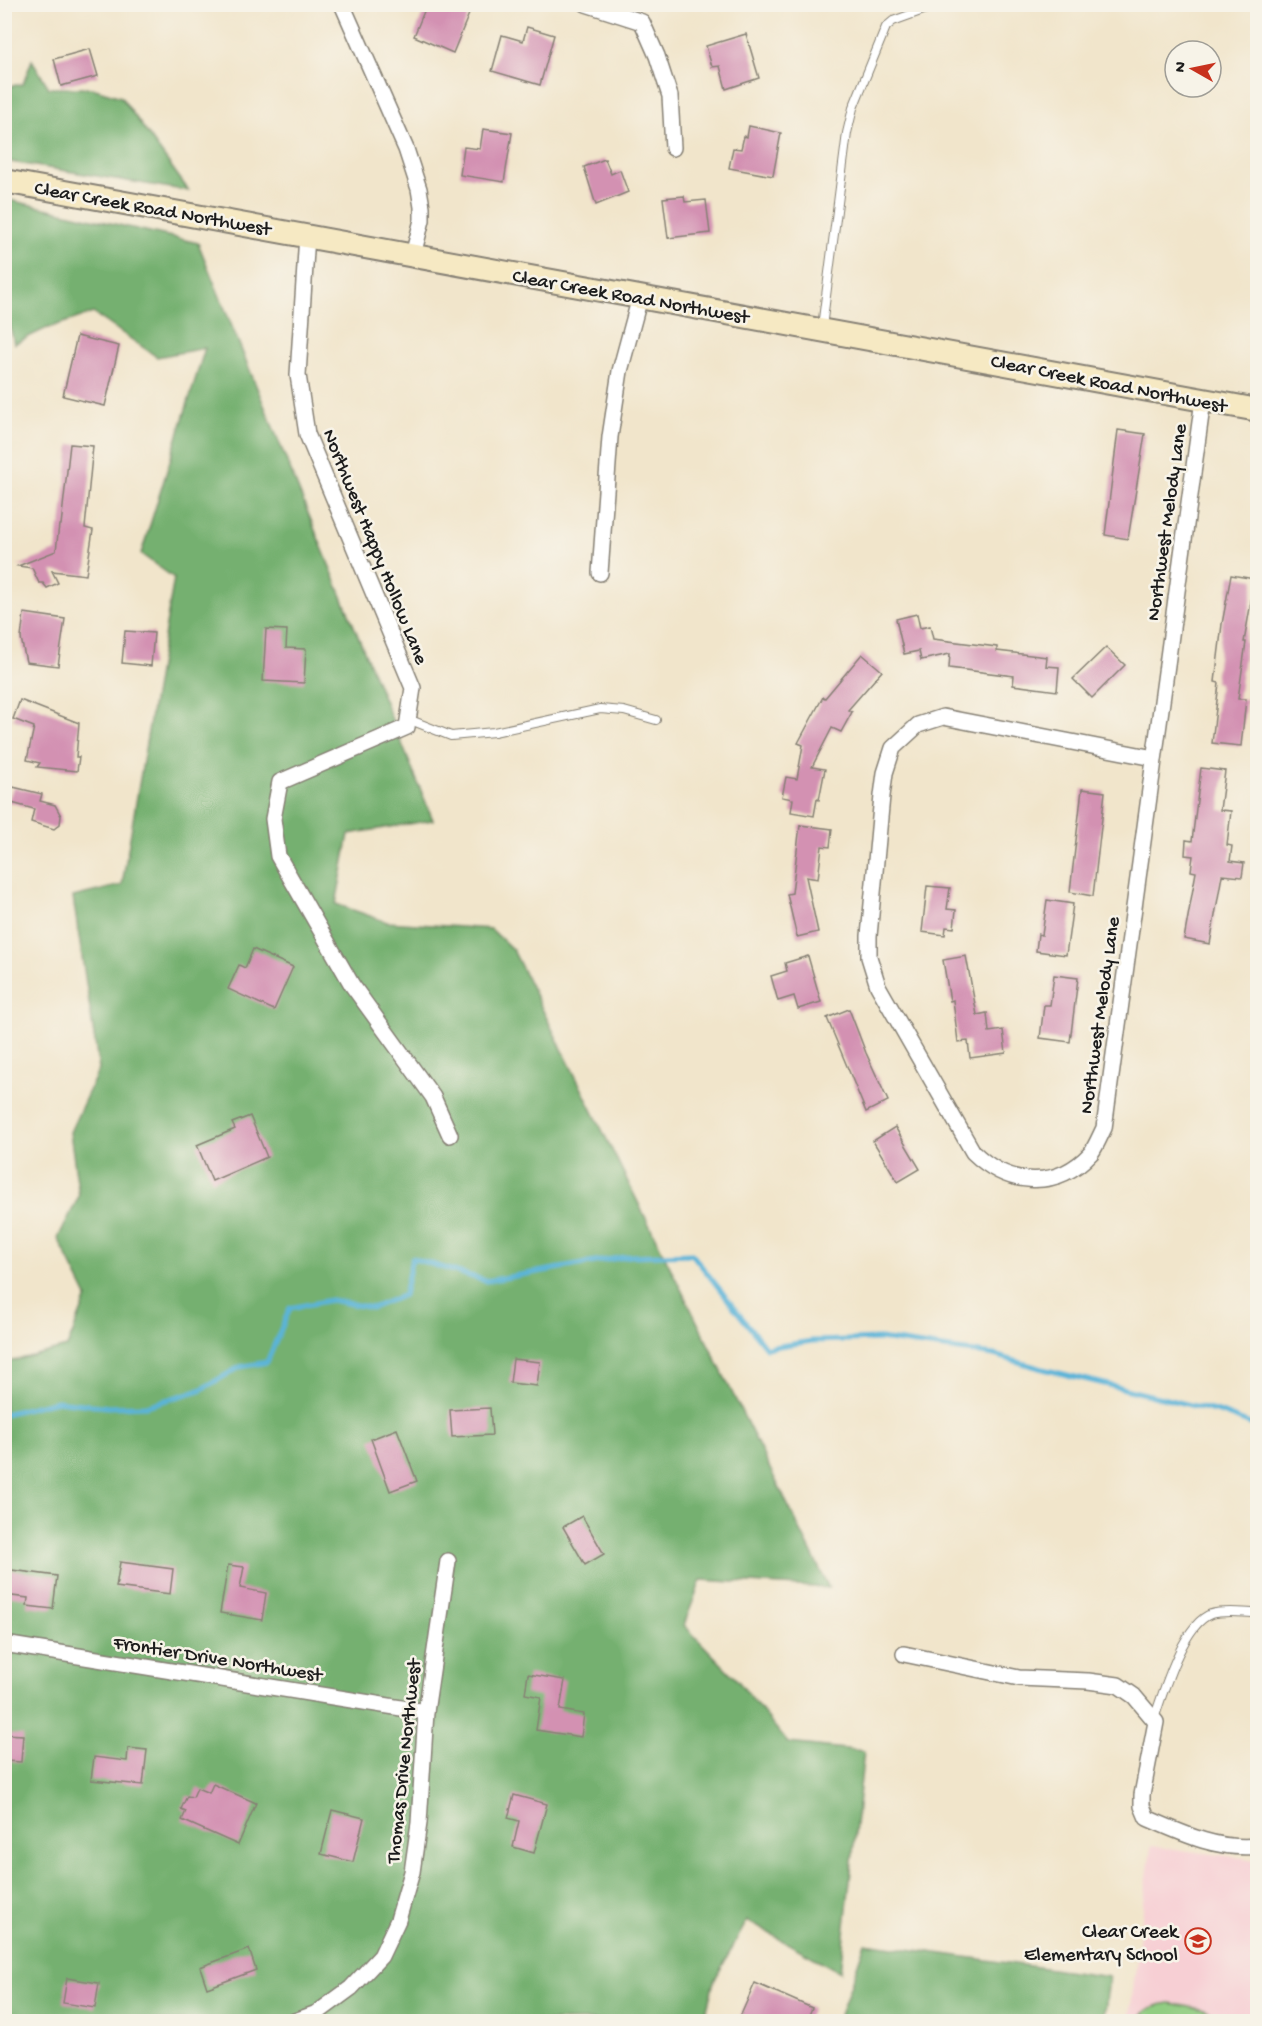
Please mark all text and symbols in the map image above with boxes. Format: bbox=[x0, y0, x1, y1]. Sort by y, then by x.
north arrow bbox=[1163, 39, 1223, 99]
text: N bbox=[1171, 60, 1192, 74]
street label: Clear Creek Road Northwest bbox=[32, 178, 274, 243]
street label: Clear Creek Road Northwest bbox=[510, 266, 752, 331]
street label: Clear Creek Road Northwest bbox=[988, 351, 1230, 420]
street label: Northwest Melody Lane bbox=[1143, 422, 1194, 623]
street label: Northwest Happy Hollow Lane bbox=[316, 426, 432, 669]
street label: Northwest Melody Lane bbox=[1076, 915, 1127, 1116]
street label: Frontier Drive Northwest bbox=[110, 1632, 325, 1689]
street label: Thomas Drive Northwest bbox=[383, 1656, 428, 1866]
place label: Clear Creek Elementary School bbox=[1024, 1922, 1180, 1968]
school or university icon: Clear Creek Elementary School bbox=[1183, 1926, 1213, 1956]

